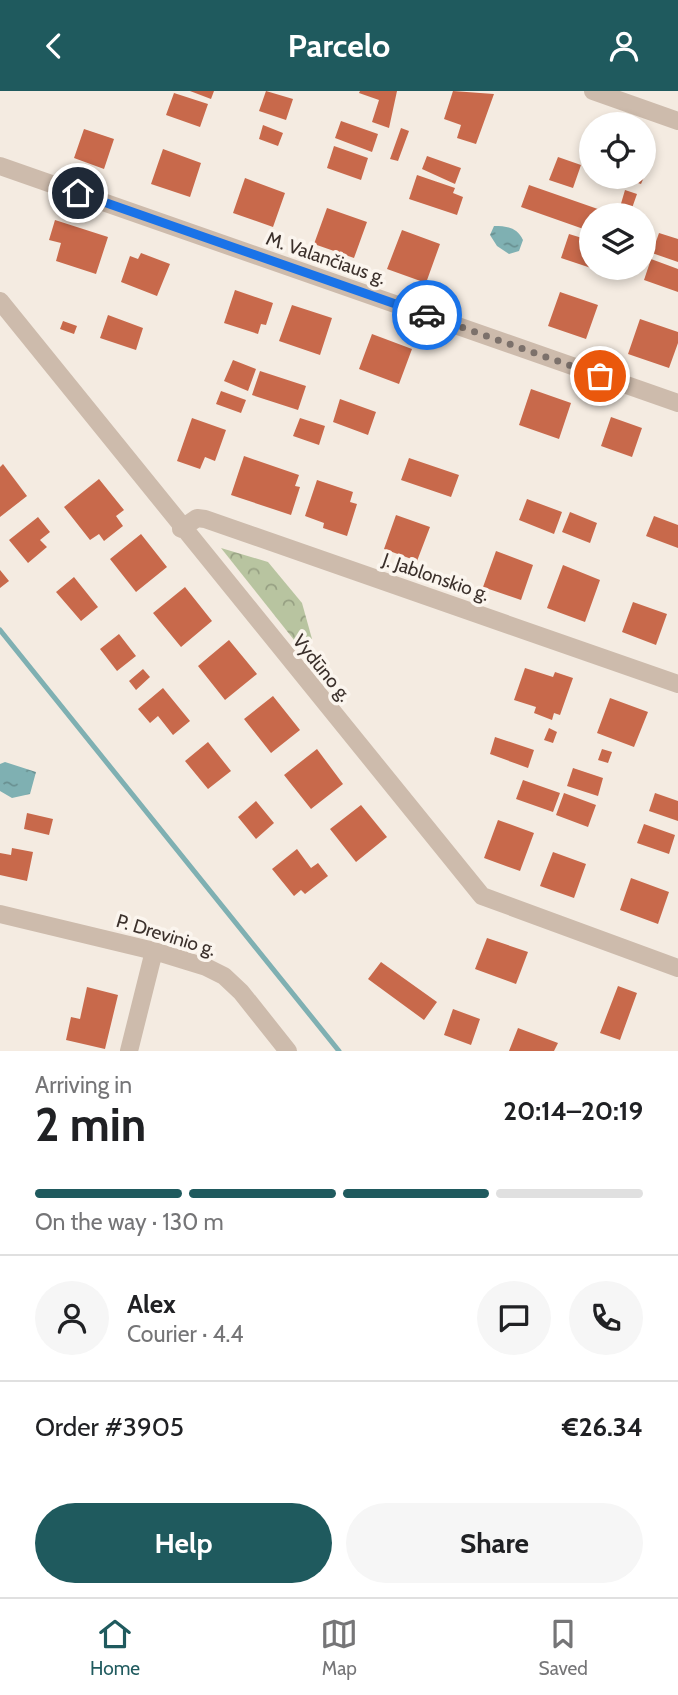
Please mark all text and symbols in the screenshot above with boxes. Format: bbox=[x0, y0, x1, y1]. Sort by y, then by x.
text: Parcelo bbox=[288, 26, 390, 65]
icon: back bbox=[35, 27, 73, 65]
icon: person bbox=[605, 27, 643, 65]
map controls bbox=[579, 112, 656, 280]
button: locate bbox=[579, 112, 656, 189]
pin bbox=[48, 163, 108, 223]
icon: home bbox=[59, 174, 97, 212]
button: layers bbox=[579, 203, 656, 280]
street label: M. Valančiaus g. bbox=[263, 227, 389, 289]
courier bbox=[392, 280, 462, 350]
icon: car bbox=[408, 296, 446, 334]
pin bbox=[570, 346, 630, 406]
icon: bag bbox=[581, 357, 619, 395]
street label: J. Jablonskio g. bbox=[379, 548, 492, 606]
street label: Vydūno g. bbox=[288, 630, 356, 706]
street label: P. Drevinio g. bbox=[113, 909, 219, 961]
text: Arriving in bbox=[35, 1071, 132, 1099]
text: 20:14–20:19 bbox=[503, 1095, 643, 1127]
text: 2 min bbox=[35, 1097, 146, 1153]
text: On the way · 130 m bbox=[35, 1208, 224, 1236]
button: person bbox=[35, 1281, 109, 1355]
button: chat bbox=[477, 1281, 551, 1355]
button: phone bbox=[569, 1281, 643, 1355]
text: Alex bbox=[127, 1288, 176, 1320]
text: Courier · 4.4 bbox=[127, 1320, 244, 1348]
text: Order #3905 bbox=[35, 1411, 184, 1443]
text: €26.34 bbox=[562, 1411, 643, 1443]
button: Help bbox=[35, 1503, 332, 1583]
button: Share bbox=[346, 1503, 643, 1583]
tab: Home bbox=[90, 1615, 140, 1680]
tab: Map bbox=[320, 1615, 358, 1680]
tab: Saved bbox=[539, 1615, 588, 1680]

